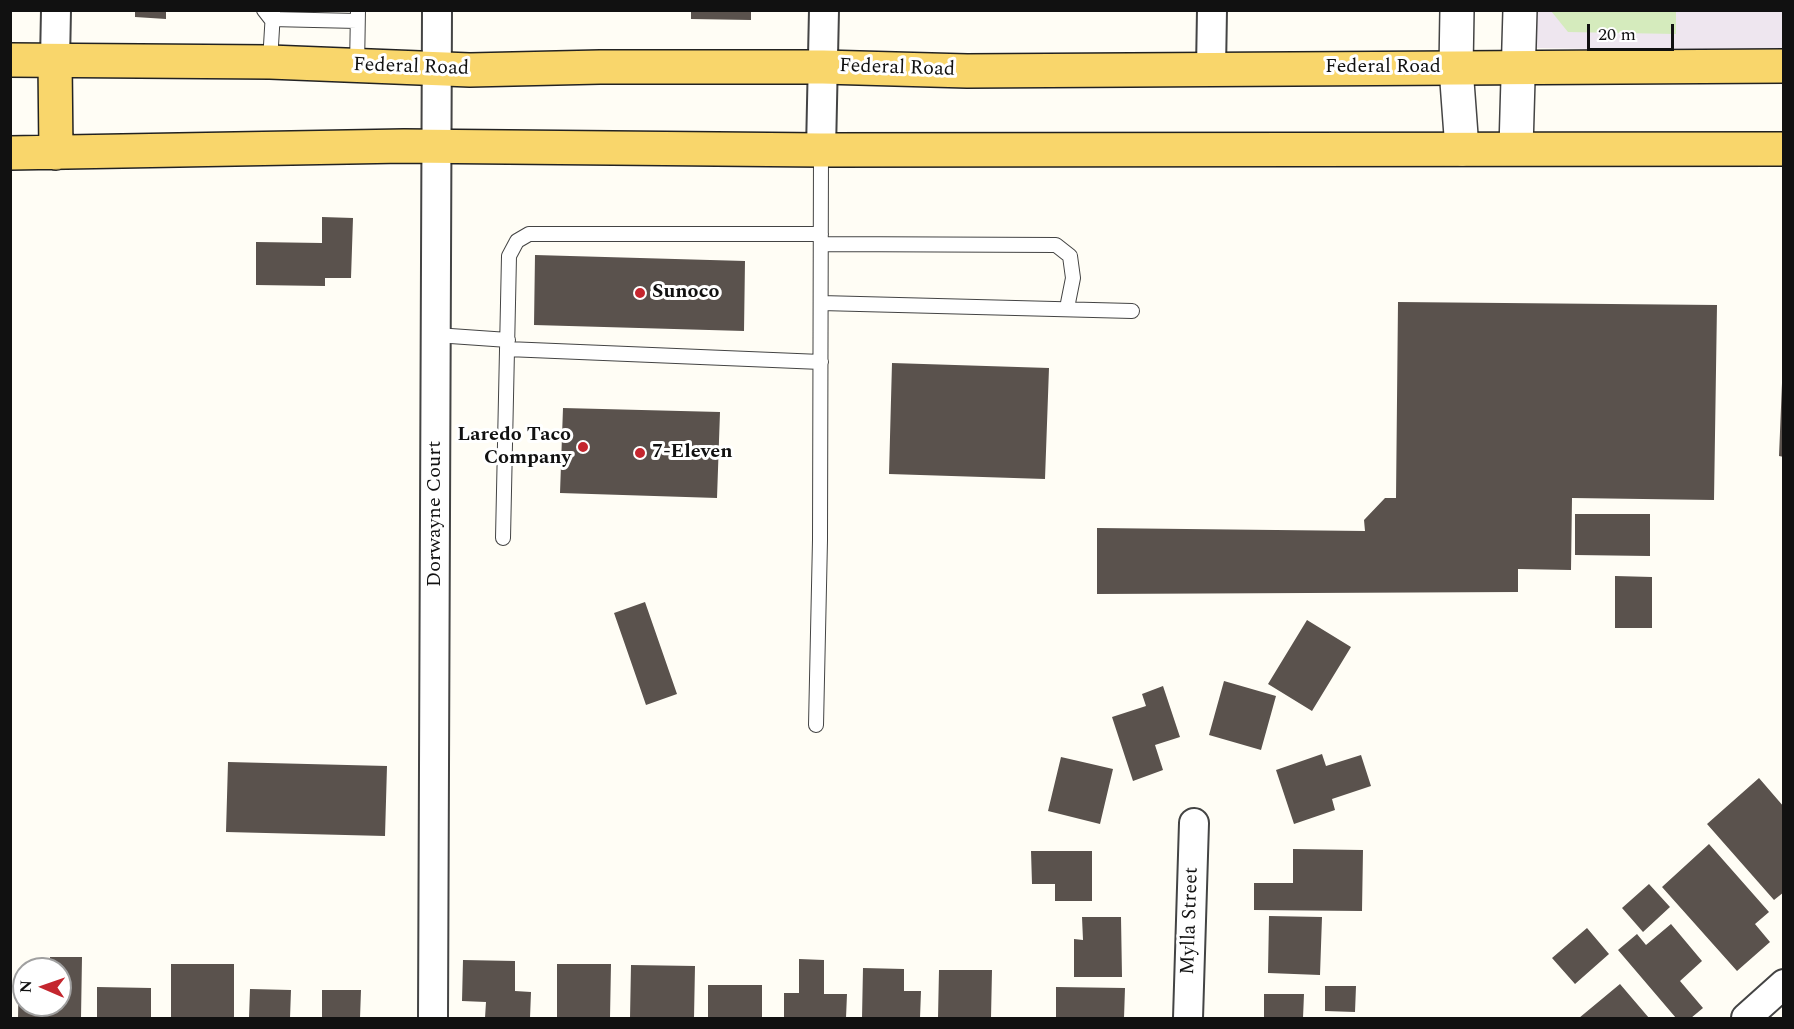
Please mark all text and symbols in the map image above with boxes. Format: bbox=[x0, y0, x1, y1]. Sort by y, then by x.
scale bar bbox=[1590, 12, 1677, 50]
text: 20 m bbox=[1598, 21, 1636, 48]
street label: Federal Road bbox=[353, 54, 469, 82]
street label: Federal Road bbox=[839, 55, 955, 83]
street label: Federal Road bbox=[1325, 56, 1441, 80]
place label: Sunoco bbox=[652, 281, 719, 305]
marker: Sunoco bbox=[633, 286, 647, 300]
place label: Laredo Taco Company bbox=[457, 424, 571, 471]
marker: Laredo Taco Company bbox=[576, 440, 590, 454]
street label: Dorwayne Court bbox=[424, 441, 448, 587]
place label: 7-Eleven bbox=[652, 441, 733, 465]
marker: 7-Eleven bbox=[633, 446, 647, 460]
street label: Mylla Street bbox=[1177, 867, 1205, 975]
north arrow bbox=[12, 957, 72, 1017]
text: N bbox=[14, 979, 38, 993]

